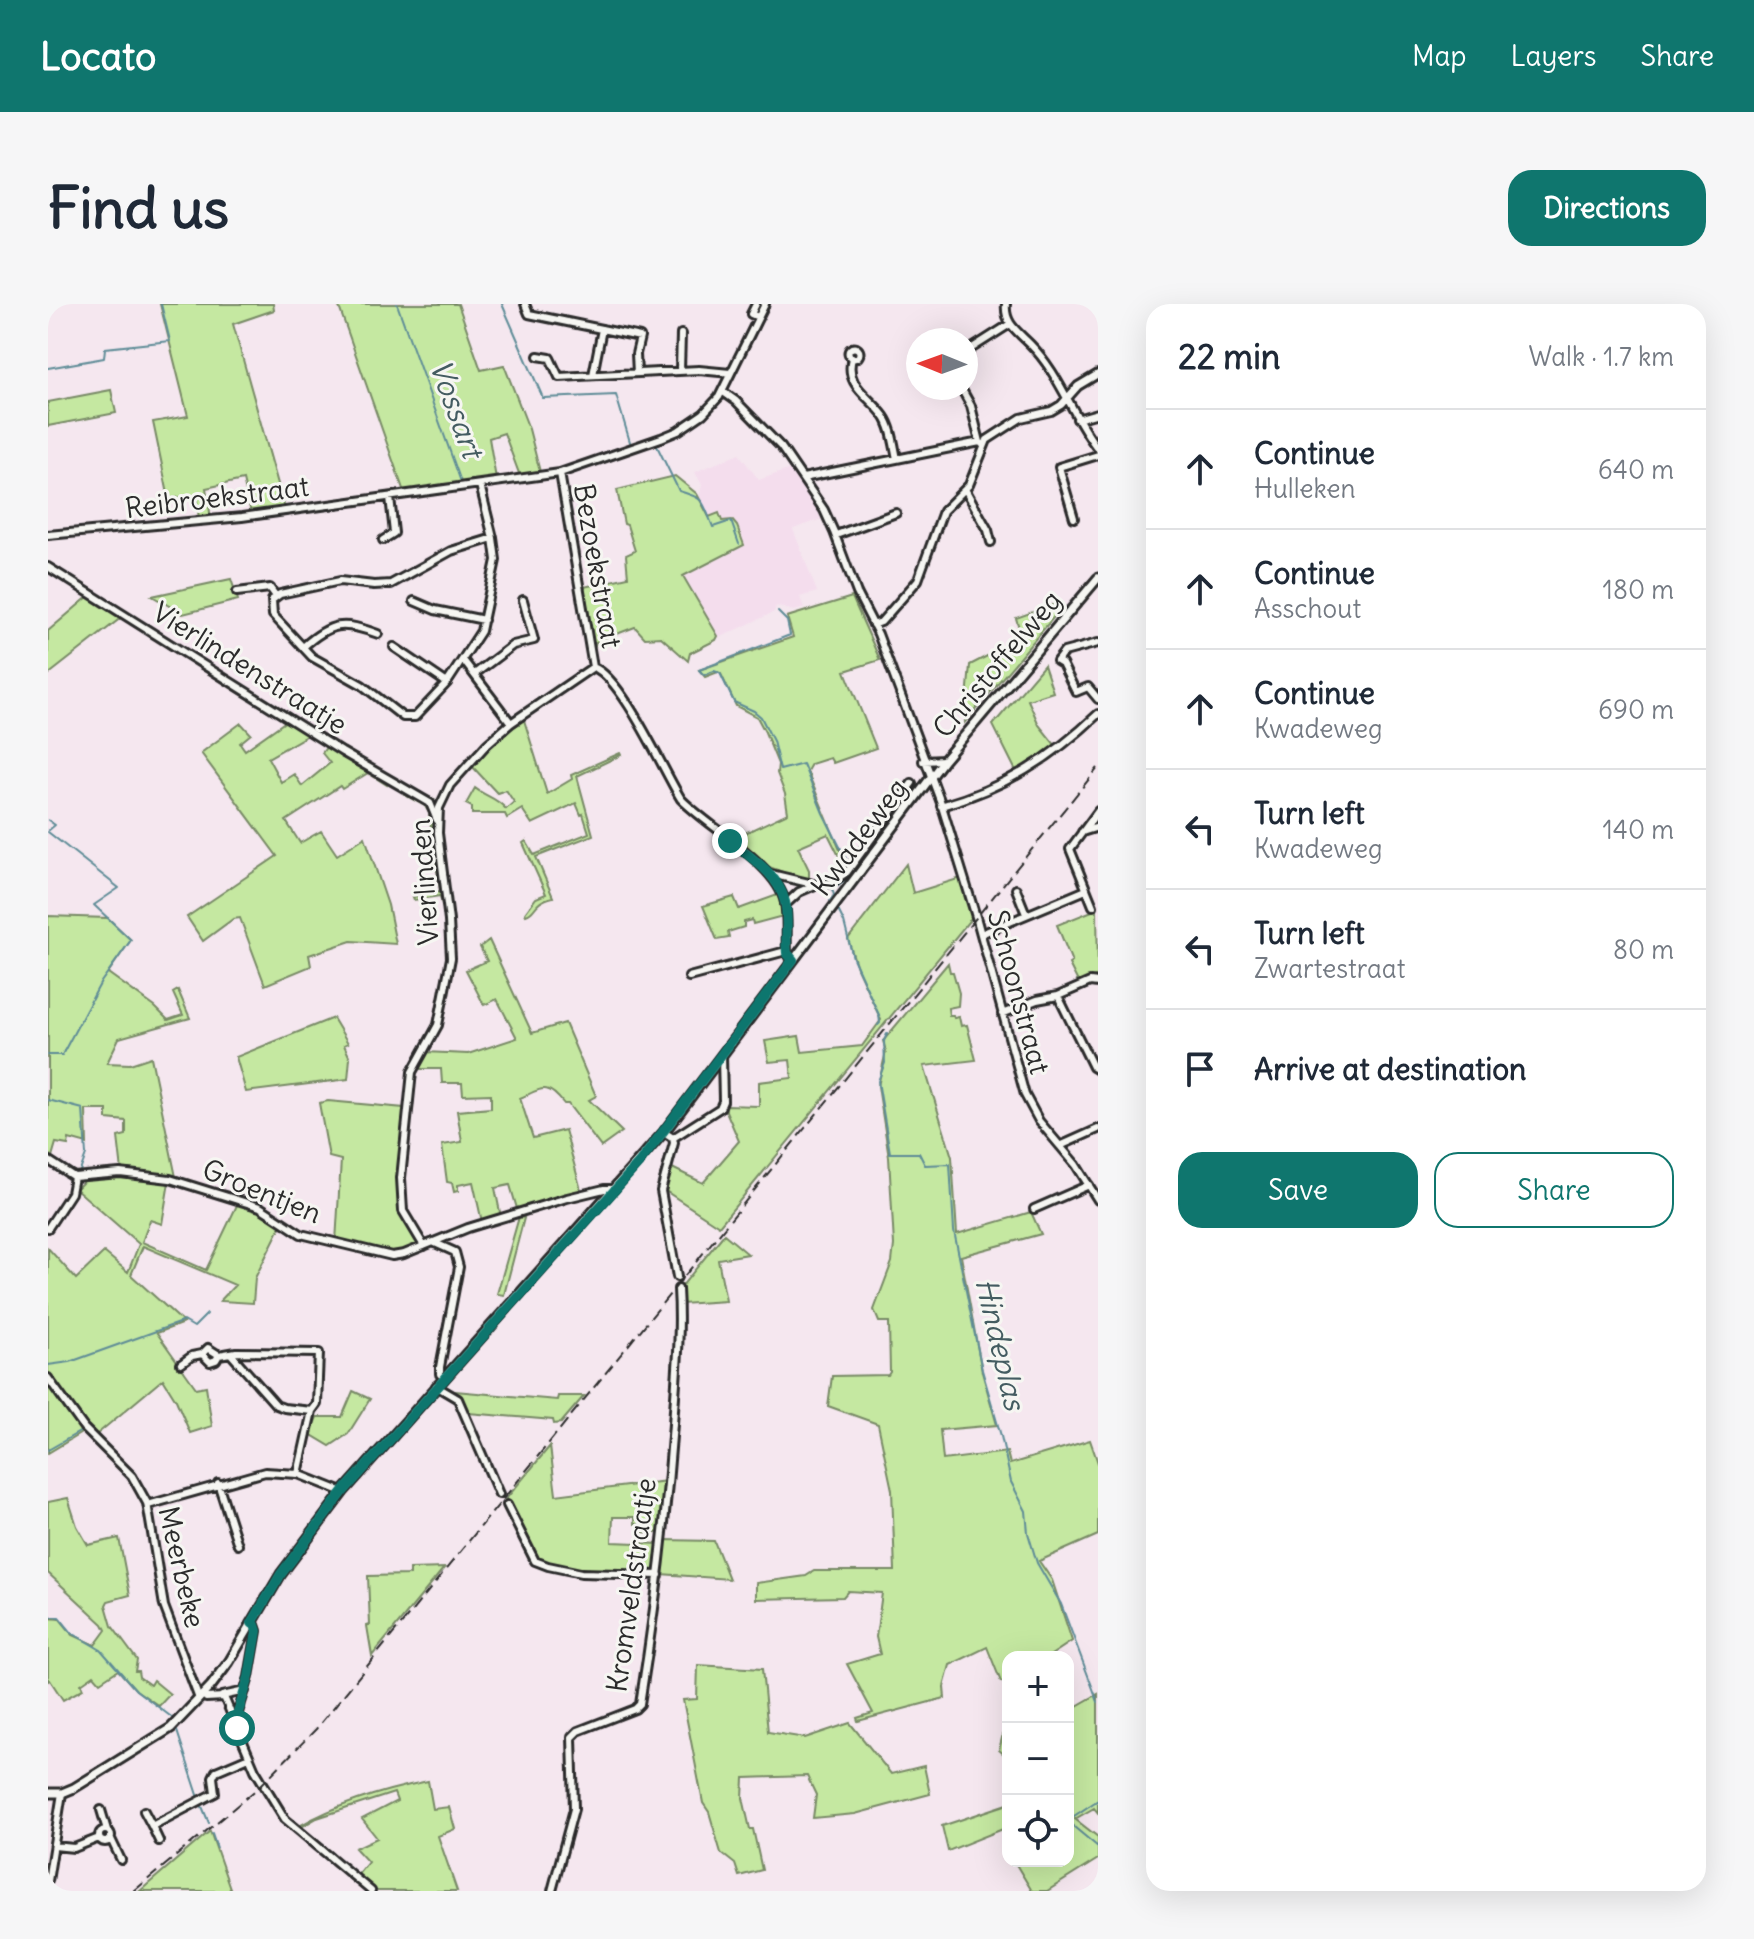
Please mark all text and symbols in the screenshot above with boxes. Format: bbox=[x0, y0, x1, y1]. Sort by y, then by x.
text: Locato bbox=[40, 33, 156, 80]
text: Map bbox=[1412, 38, 1467, 74]
text: Layers bbox=[1511, 38, 1597, 74]
text: Share bbox=[1641, 38, 1714, 74]
button: Directions bbox=[1508, 170, 1706, 246]
text: Find us bbox=[48, 173, 229, 243]
north arrow bbox=[906, 328, 978, 400]
text: 22 min bbox=[1178, 335, 1280, 378]
text: Walk · 1.7 km bbox=[1528, 340, 1674, 373]
water label: Vossart bbox=[422, 355, 493, 466]
text: Continue bbox=[1254, 434, 1375, 472]
icon: ahead bbox=[1178, 447, 1222, 491]
text: 640 m bbox=[1598, 453, 1674, 486]
street label: Reibroekstraat bbox=[123, 468, 311, 526]
text: Hulleken bbox=[1254, 472, 1356, 505]
street label: Bezoekstraat bbox=[566, 481, 630, 651]
text: Continue bbox=[1254, 554, 1375, 592]
icon: ahead bbox=[1178, 567, 1222, 611]
text: 180 m bbox=[1603, 573, 1674, 606]
street label: Christoffelweg bbox=[925, 583, 1069, 745]
text: Asschout bbox=[1254, 592, 1361, 625]
street label: Vierlindenstraatje bbox=[146, 594, 354, 742]
text: Continue bbox=[1254, 674, 1375, 712]
icon: ahead bbox=[1178, 687, 1222, 731]
text: 690 m bbox=[1598, 693, 1674, 726]
text: Kwadeweg bbox=[1254, 712, 1383, 745]
street label: Kwadeweg bbox=[803, 771, 915, 903]
text: Turn left bbox=[1254, 794, 1365, 832]
icon: left bbox=[1178, 807, 1222, 851]
text: 140 m bbox=[1603, 813, 1674, 846]
street label: Vierlinden bbox=[402, 818, 446, 946]
route end bbox=[712, 823, 748, 859]
text: Kwadeweg bbox=[1254, 832, 1383, 865]
street label: Schoonstraat bbox=[980, 906, 1058, 1078]
text: Turn left bbox=[1254, 914, 1365, 952]
icon: left bbox=[1178, 927, 1222, 971]
text: 80 m bbox=[1613, 933, 1674, 966]
text: Zwartestraat bbox=[1254, 952, 1405, 985]
icon: arrive bbox=[1178, 1047, 1222, 1091]
text: Arrive at destination bbox=[1254, 1050, 1526, 1088]
street label: Groentjen bbox=[197, 1151, 327, 1231]
button: Save bbox=[1178, 1152, 1418, 1228]
button: Share bbox=[1434, 1152, 1674, 1228]
water label: Hindeplas bbox=[967, 1274, 1035, 1416]
street label: Kromveldstraatje bbox=[598, 1476, 664, 1694]
street label: Meerbeke bbox=[151, 1503, 213, 1631]
map controls bbox=[1002, 1651, 1074, 1867]
button: + bbox=[1002, 1651, 1074, 1723]
route start bbox=[219, 1710, 255, 1746]
button: − bbox=[1002, 1723, 1074, 1795]
button: locate bbox=[1002, 1795, 1074, 1867]

